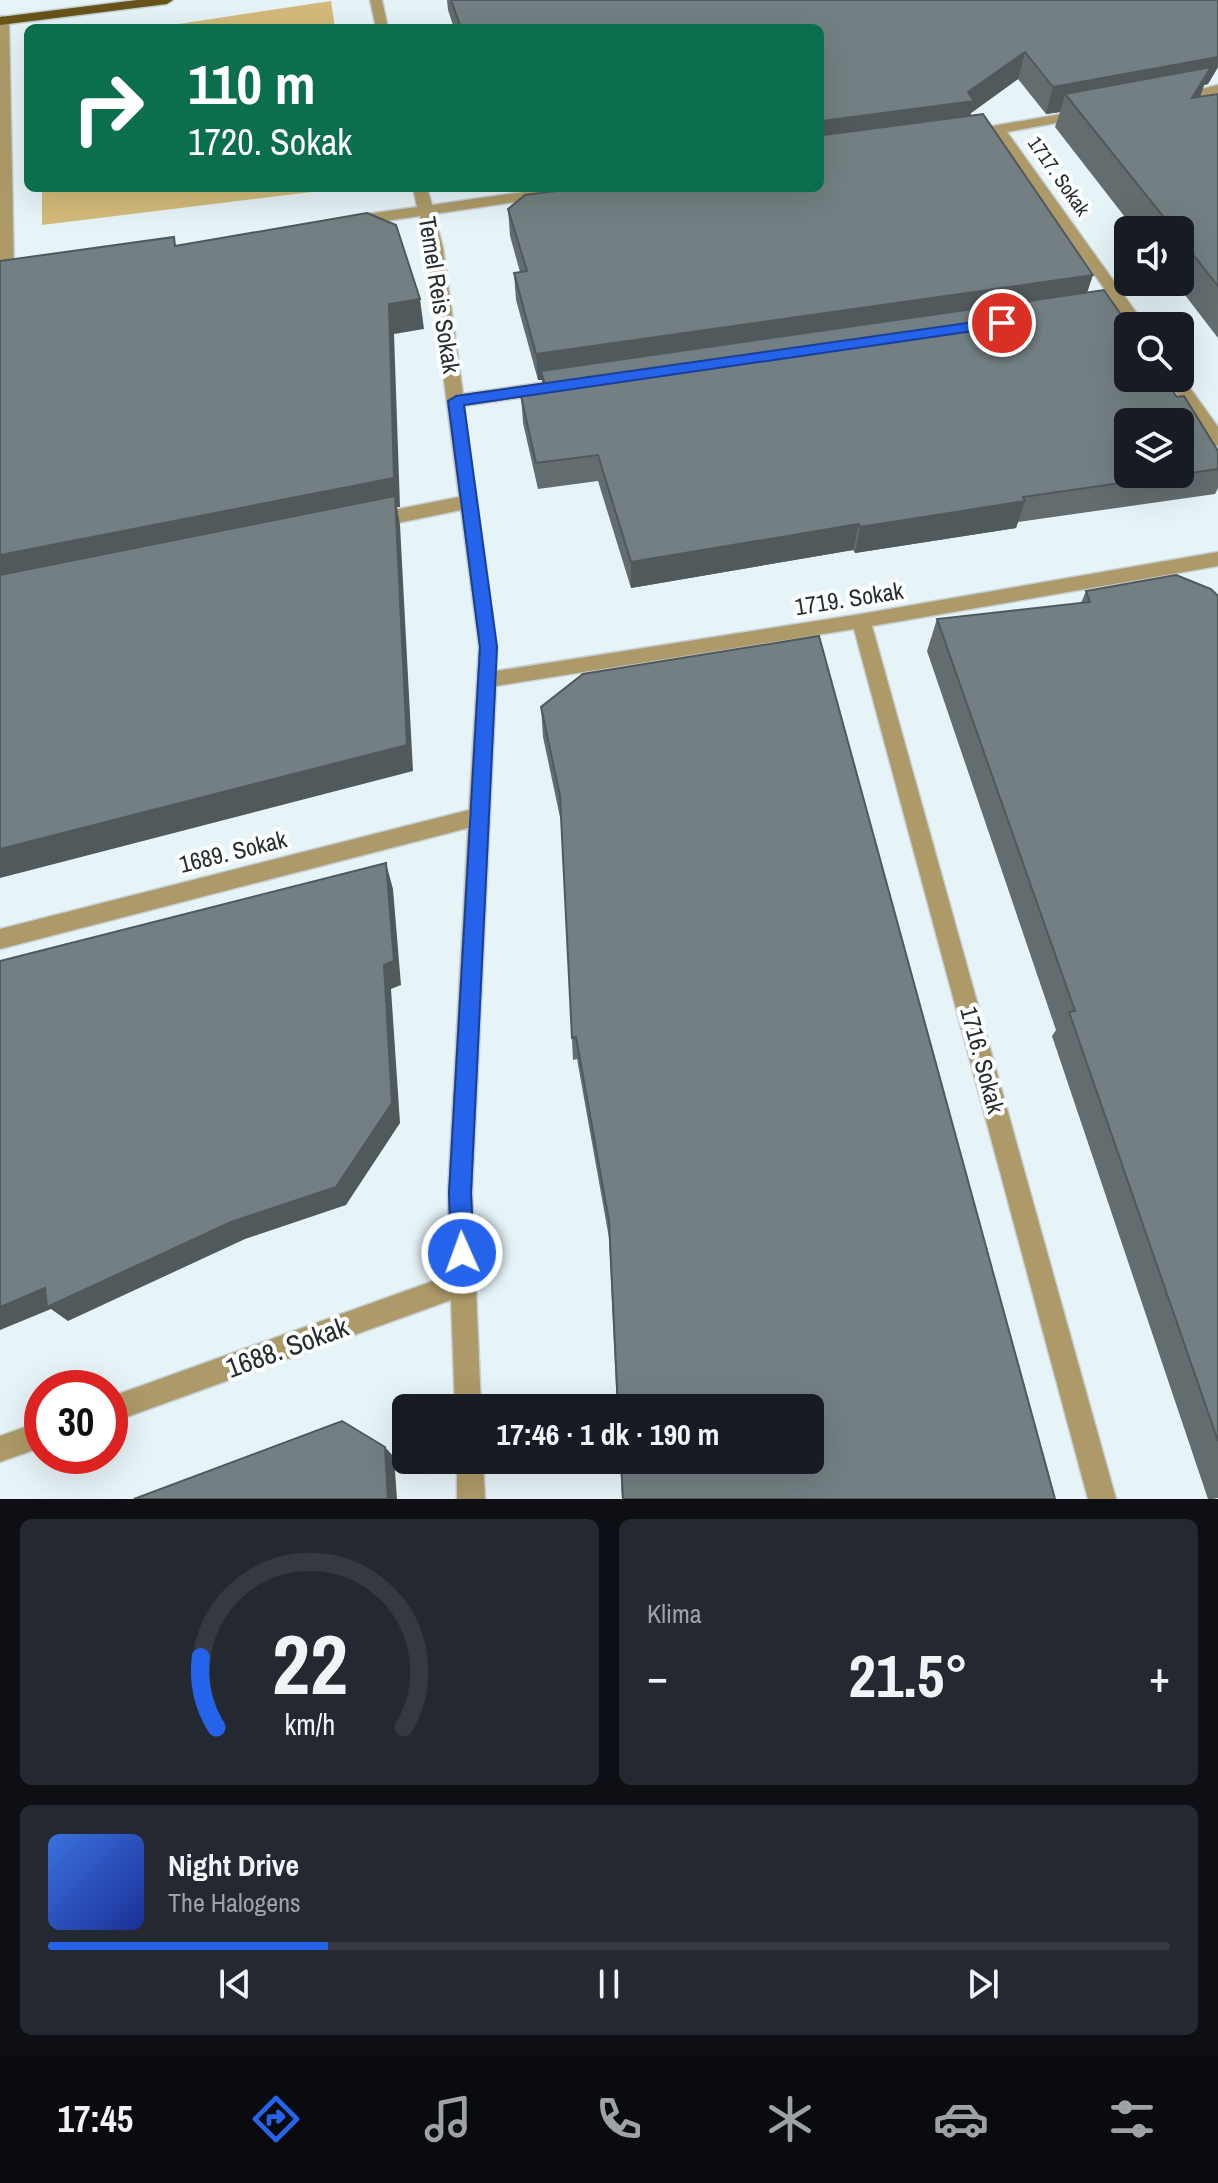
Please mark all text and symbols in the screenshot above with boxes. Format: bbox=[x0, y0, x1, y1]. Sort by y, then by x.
text: 110 m bbox=[188, 46, 316, 121]
icon: right bbox=[56, 56, 160, 160]
text: 1720. Sokak bbox=[188, 118, 352, 166]
street label: 1717. Sokak bbox=[1022, 131, 1097, 221]
street label: Temel Reis Sokak bbox=[412, 214, 468, 376]
map controls bbox=[1114, 216, 1194, 488]
button: sound bbox=[1114, 216, 1194, 296]
pin bbox=[968, 289, 1036, 357]
icon: arrive bbox=[980, 301, 1024, 345]
button: search bbox=[1114, 312, 1194, 392]
button: layers bbox=[1114, 408, 1194, 488]
street label: 1719. Sokak bbox=[792, 574, 906, 622]
street label: 1689. Sokak bbox=[176, 822, 290, 880]
street label: 1716. Sokak bbox=[953, 1003, 1013, 1117]
position arrow bbox=[420, 1211, 504, 1295]
street label: 1688. Sokak bbox=[221, 1307, 354, 1387]
speed limit sign: 30 bbox=[24, 1370, 128, 1474]
text: 17:46 · 1 dk · 190 m bbox=[497, 1414, 719, 1454]
text: Klima bbox=[647, 1596, 702, 1631]
text: 22 bbox=[272, 1608, 347, 1720]
text: 21.5° bbox=[849, 1635, 968, 1716]
text: − bbox=[647, 1646, 668, 1706]
text: + bbox=[1149, 1646, 1170, 1706]
text: km/h bbox=[284, 1705, 335, 1744]
text: Night Drive bbox=[168, 1845, 299, 1885]
text: The Halogens bbox=[168, 1885, 301, 1920]
icon: previous bbox=[213, 1962, 257, 2006]
icon: pause bbox=[587, 1962, 631, 2006]
icon: next bbox=[961, 1962, 1005, 2006]
icon: directions bbox=[248, 2091, 304, 2147]
icon: music bbox=[420, 2091, 476, 2147]
icon: phone bbox=[591, 2091, 647, 2147]
icon: climate bbox=[762, 2091, 818, 2147]
icon: car bbox=[933, 2091, 989, 2147]
icon: filters bbox=[1104, 2091, 1160, 2147]
text: 17:45 bbox=[58, 2095, 133, 2143]

